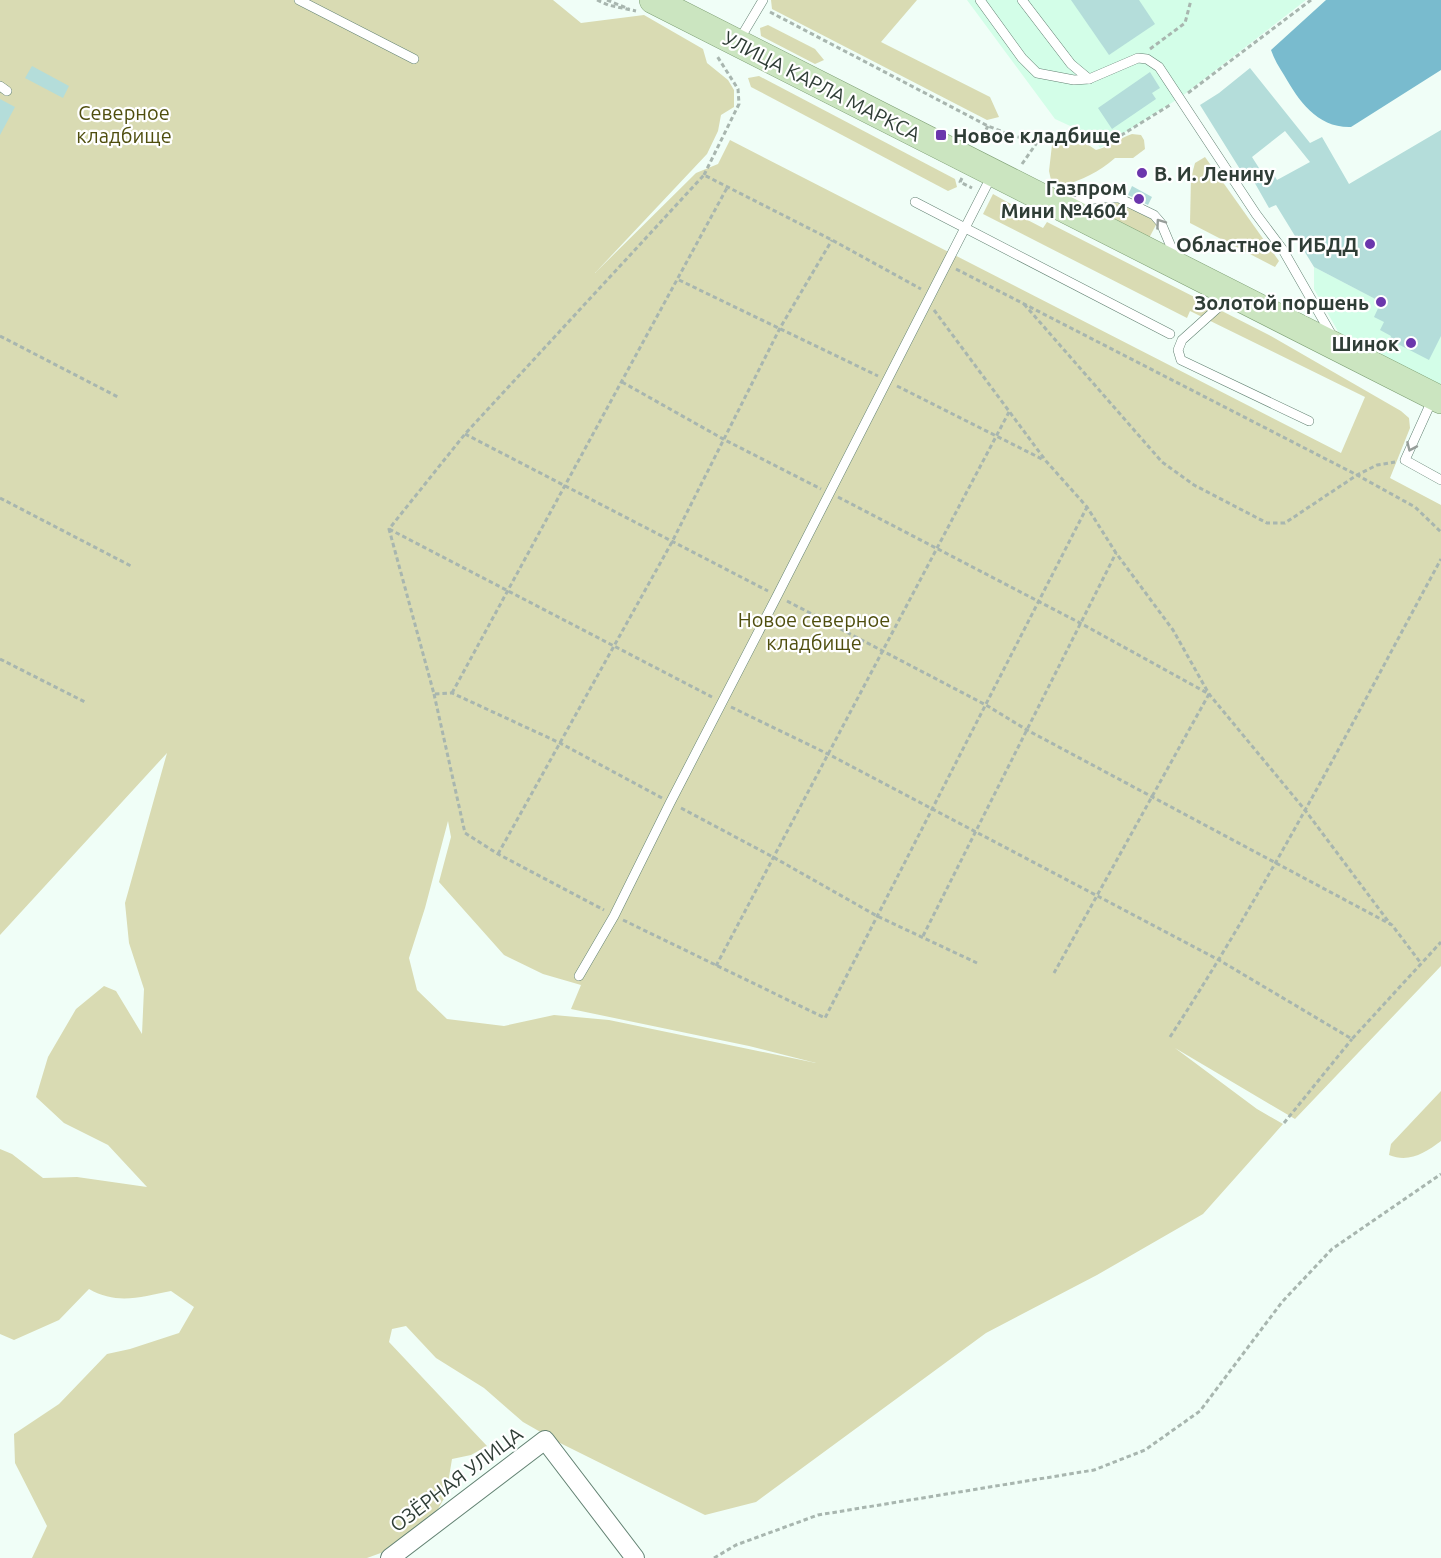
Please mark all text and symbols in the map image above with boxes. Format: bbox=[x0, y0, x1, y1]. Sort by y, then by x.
street label: УЛИЦА КАРЛА МАРКСА bbox=[719, 26, 925, 146]
park label: Северное кладбище bbox=[76, 101, 172, 147]
place label: Новое кладбище bbox=[953, 124, 1121, 147]
marker: Новое кладбище bbox=[934, 128, 948, 142]
place label: В. И. Ленину bbox=[1154, 162, 1275, 185]
marker: В. И. Ленину bbox=[1135, 166, 1149, 180]
place label: Газпром Мини №4604 bbox=[1001, 176, 1127, 222]
marker: Газпром Мини №4604 bbox=[1132, 192, 1146, 206]
one-way arrow bbox=[1156, 219, 1167, 230]
place label: Областное ГИБДД bbox=[1176, 233, 1358, 256]
marker: Областное ГИБДД bbox=[1363, 237, 1377, 251]
place label: Золотой поршень bbox=[1194, 291, 1369, 314]
marker: Золотой поршень bbox=[1374, 295, 1388, 309]
place label: Шинок bbox=[1331, 332, 1400, 355]
marker: Шинок bbox=[1404, 336, 1418, 350]
one-way arrow bbox=[1407, 440, 1419, 451]
park label: Новое северное кладбище bbox=[738, 608, 890, 654]
street label: ОЗЁРНАЯ УЛИЦА bbox=[385, 1422, 527, 1536]

